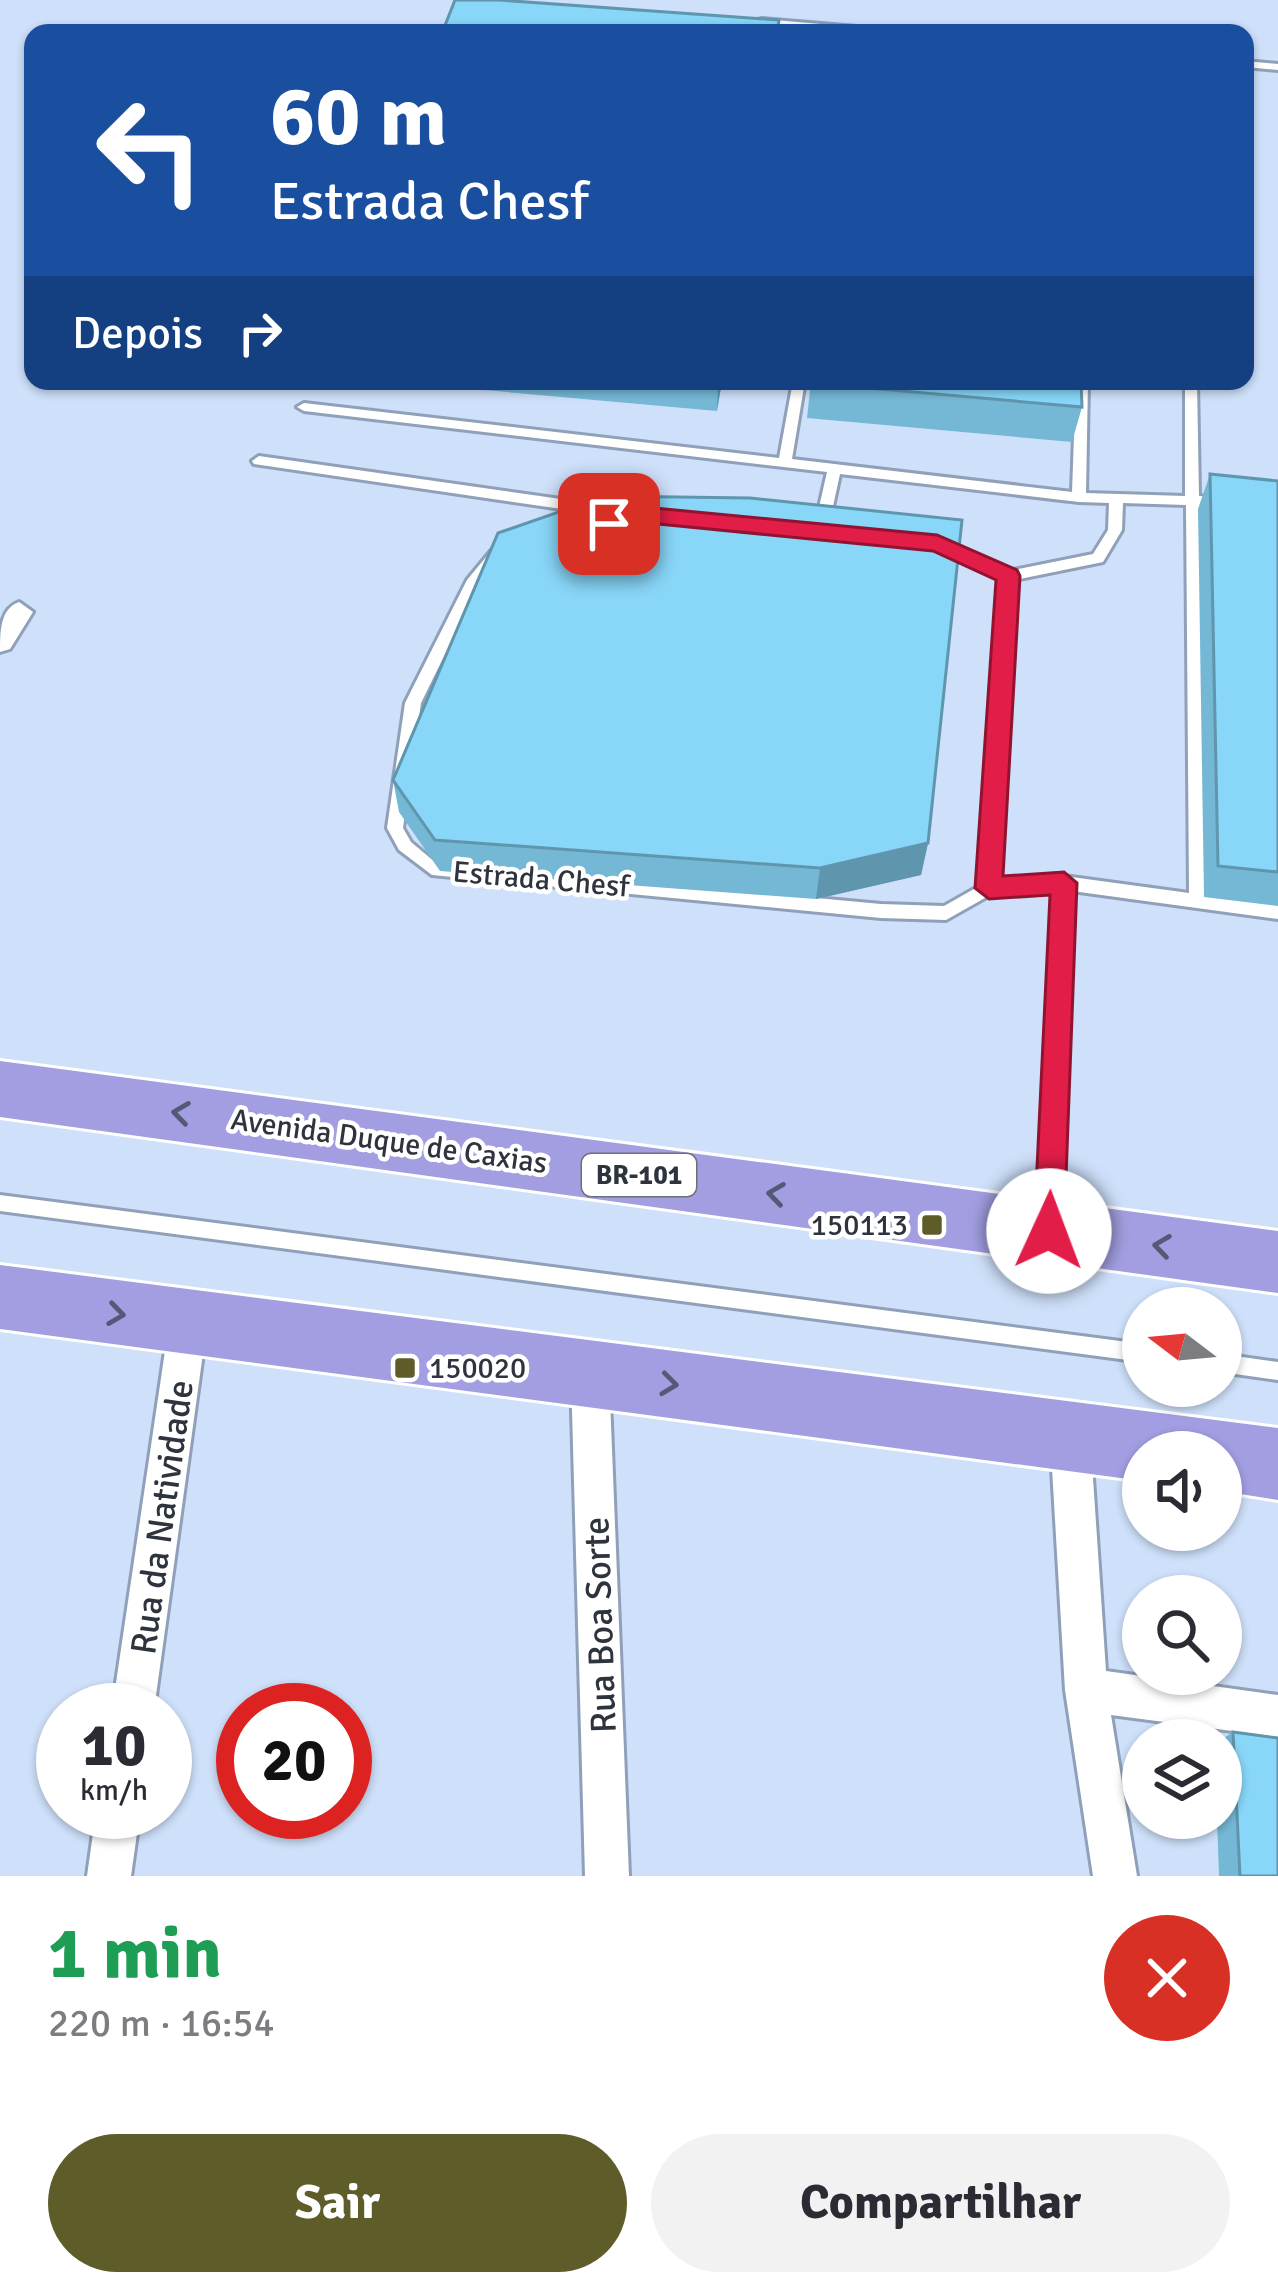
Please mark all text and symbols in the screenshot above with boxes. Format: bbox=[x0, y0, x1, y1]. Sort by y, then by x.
text: 60 m bbox=[270, 65, 447, 169]
icon: left bbox=[72, 72, 228, 228]
text: Estrada Chesf bbox=[270, 168, 588, 235]
icon: right bbox=[227, 300, 293, 366]
text: Depois bbox=[72, 306, 203, 361]
pin bbox=[558, 473, 660, 575]
icon: arrive bbox=[576, 491, 642, 557]
street label: Estrada Chesf bbox=[451, 853, 633, 906]
one-way arrow bbox=[171, 1101, 191, 1127]
street label: Avenida Duque de Caxias bbox=[228, 1101, 549, 1182]
road number: BR-101 bbox=[582, 1154, 696, 1196]
position arrow bbox=[986, 1168, 1112, 1294]
one-way arrow bbox=[766, 1182, 785, 1208]
place label: 150113 bbox=[811, 1207, 908, 1244]
marker: 150113 bbox=[919, 1212, 945, 1238]
one-way arrow bbox=[1152, 1234, 1172, 1260]
north arrow bbox=[1122, 1287, 1242, 1407]
map controls bbox=[1122, 1287, 1242, 1839]
one-way arrow bbox=[106, 1300, 126, 1326]
place label: 150020 bbox=[429, 1350, 526, 1387]
marker: 150020 bbox=[392, 1355, 418, 1381]
one-way arrow bbox=[659, 1371, 679, 1397]
street label: Rua da Natividade bbox=[121, 1377, 204, 1657]
button: sound bbox=[1122, 1431, 1242, 1551]
street label: Rua Boa Sorte bbox=[574, 1516, 627, 1734]
button: search bbox=[1122, 1575, 1242, 1695]
speed limit sign: 20 bbox=[216, 1683, 372, 1839]
text: 10 bbox=[82, 1709, 146, 1783]
button: layers bbox=[1122, 1719, 1242, 1839]
text: km/h bbox=[80, 1772, 148, 1809]
text: 1 min bbox=[48, 1909, 222, 1998]
button: close bbox=[1104, 1915, 1230, 2041]
text: 220 m · 16:54 bbox=[48, 1999, 275, 2047]
button: Sair bbox=[48, 2134, 627, 2272]
button: Compartilhar bbox=[651, 2134, 1230, 2272]

